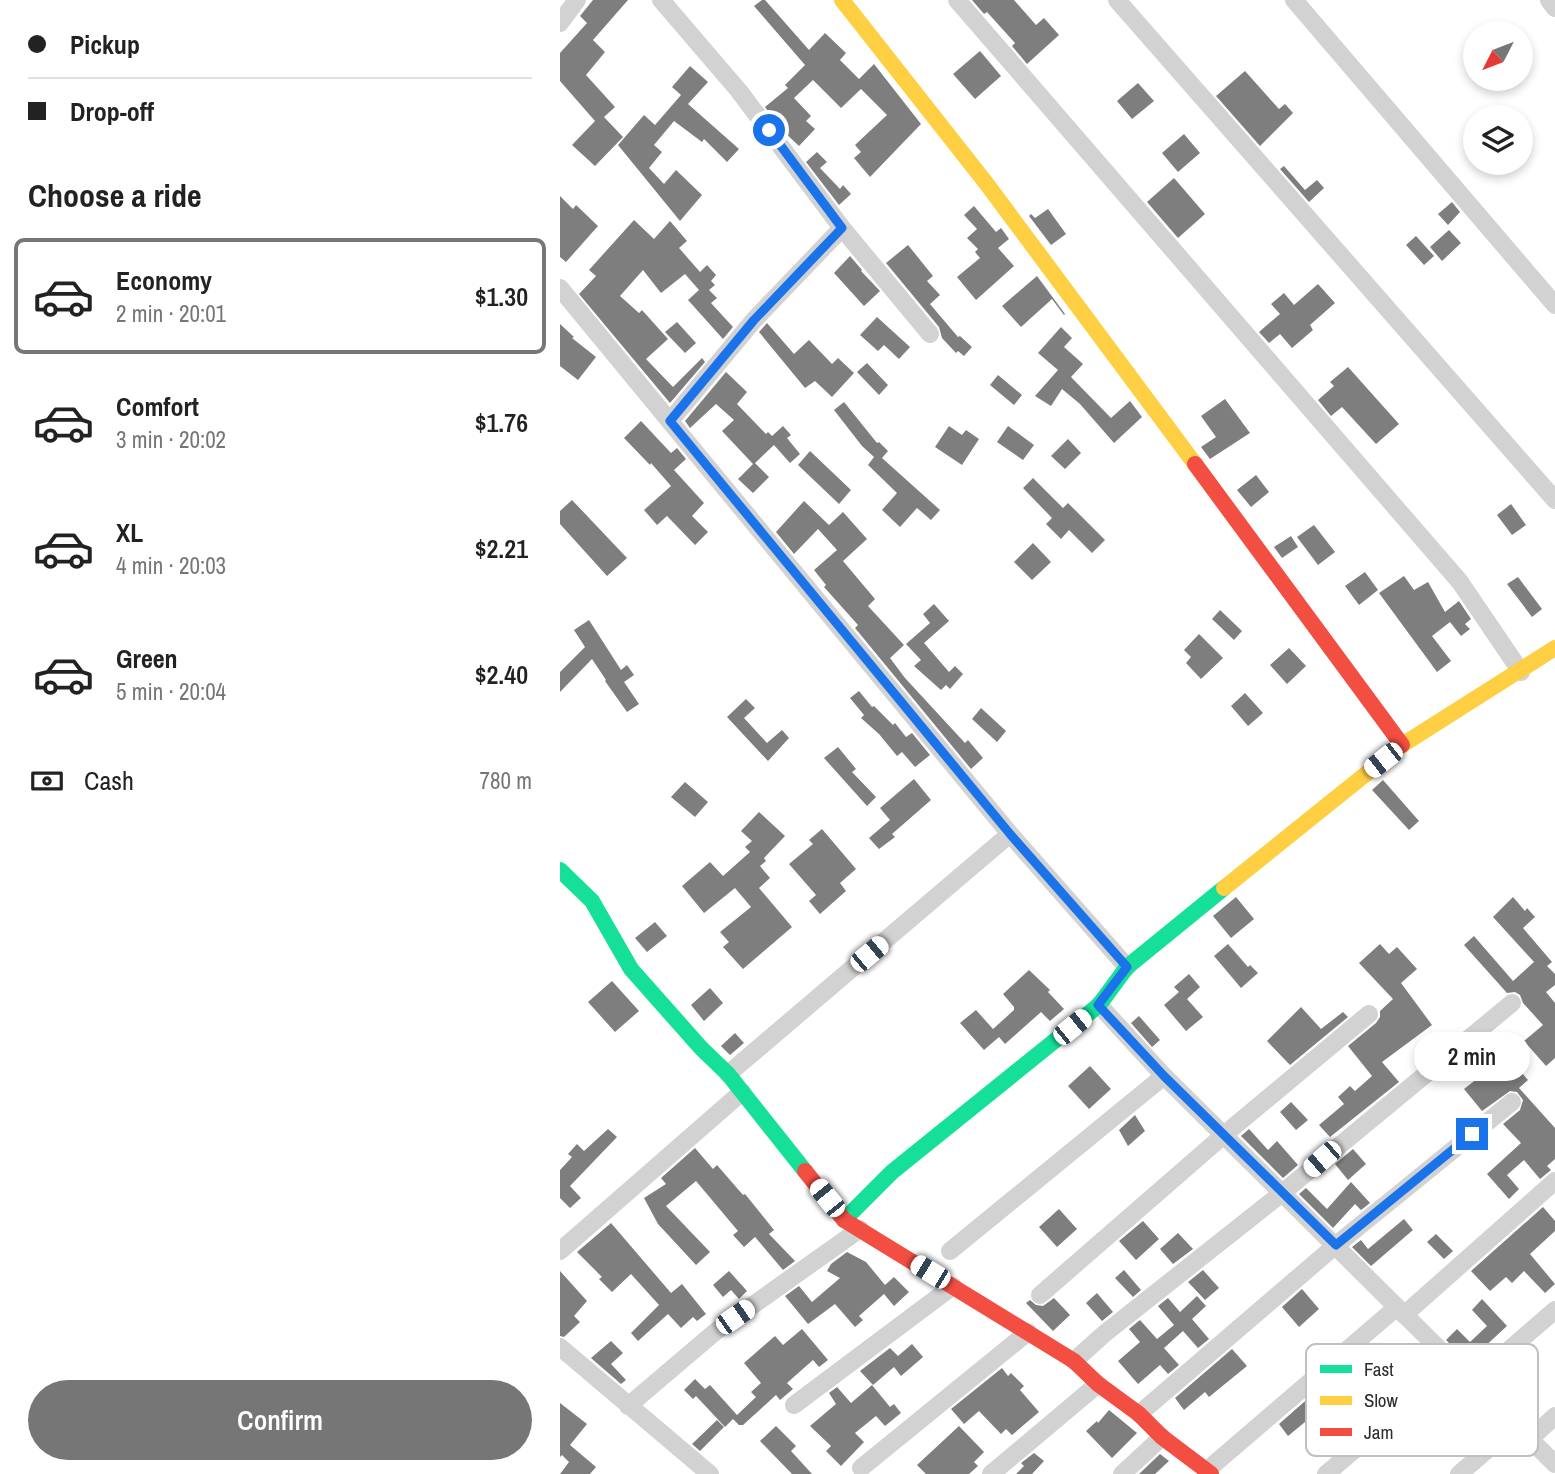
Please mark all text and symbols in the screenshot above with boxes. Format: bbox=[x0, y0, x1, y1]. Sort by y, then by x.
north arrow bbox=[1463, 21, 1533, 91]
map controls bbox=[1463, 21, 1533, 175]
text: Pickup bbox=[70, 27, 140, 62]
text: Drop-off bbox=[70, 94, 154, 129]
button: layers bbox=[1463, 105, 1533, 175]
route start bbox=[753, 114, 785, 146]
text: Choose a ride bbox=[28, 174, 202, 217]
text: Economy bbox=[116, 263, 212, 298]
icon: car bbox=[32, 265, 95, 328]
text: $1.30 bbox=[475, 279, 528, 314]
text: 2 min · 20:01 bbox=[116, 298, 226, 329]
text: Comfort bbox=[116, 389, 199, 424]
icon: car bbox=[32, 391, 95, 454]
text: $1.76 bbox=[475, 405, 528, 440]
text: 3 min · 20:02 bbox=[116, 424, 226, 455]
text: XL bbox=[116, 515, 143, 550]
icon: car bbox=[32, 517, 95, 580]
text: $2.21 bbox=[475, 531, 528, 566]
text: 4 min · 20:03 bbox=[116, 550, 226, 581]
text: Green bbox=[116, 641, 178, 676]
icon: car bbox=[32, 643, 95, 706]
text: $2.40 bbox=[475, 657, 528, 692]
text: 5 min · 20:04 bbox=[116, 676, 226, 707]
car bbox=[1360, 739, 1407, 781]
icon: cash bbox=[28, 762, 66, 800]
text: Cash bbox=[84, 763, 134, 798]
text: 780 m bbox=[480, 765, 532, 796]
car bbox=[847, 932, 892, 976]
car bbox=[1050, 1006, 1095, 1048]
callout: 2 min bbox=[1414, 1032, 1530, 1082]
text: 2 min bbox=[1448, 1041, 1496, 1072]
route end bbox=[1456, 1118, 1488, 1150]
car bbox=[1300, 1137, 1345, 1181]
car bbox=[806, 1175, 849, 1221]
car bbox=[907, 1252, 954, 1292]
car bbox=[712, 1296, 759, 1338]
legend bbox=[1306, 1344, 1538, 1456]
text: Fast bbox=[1364, 1356, 1394, 1382]
button: Confirm bbox=[28, 1380, 532, 1460]
text: Slow bbox=[1364, 1387, 1399, 1413]
text: Jam bbox=[1364, 1419, 1393, 1445]

